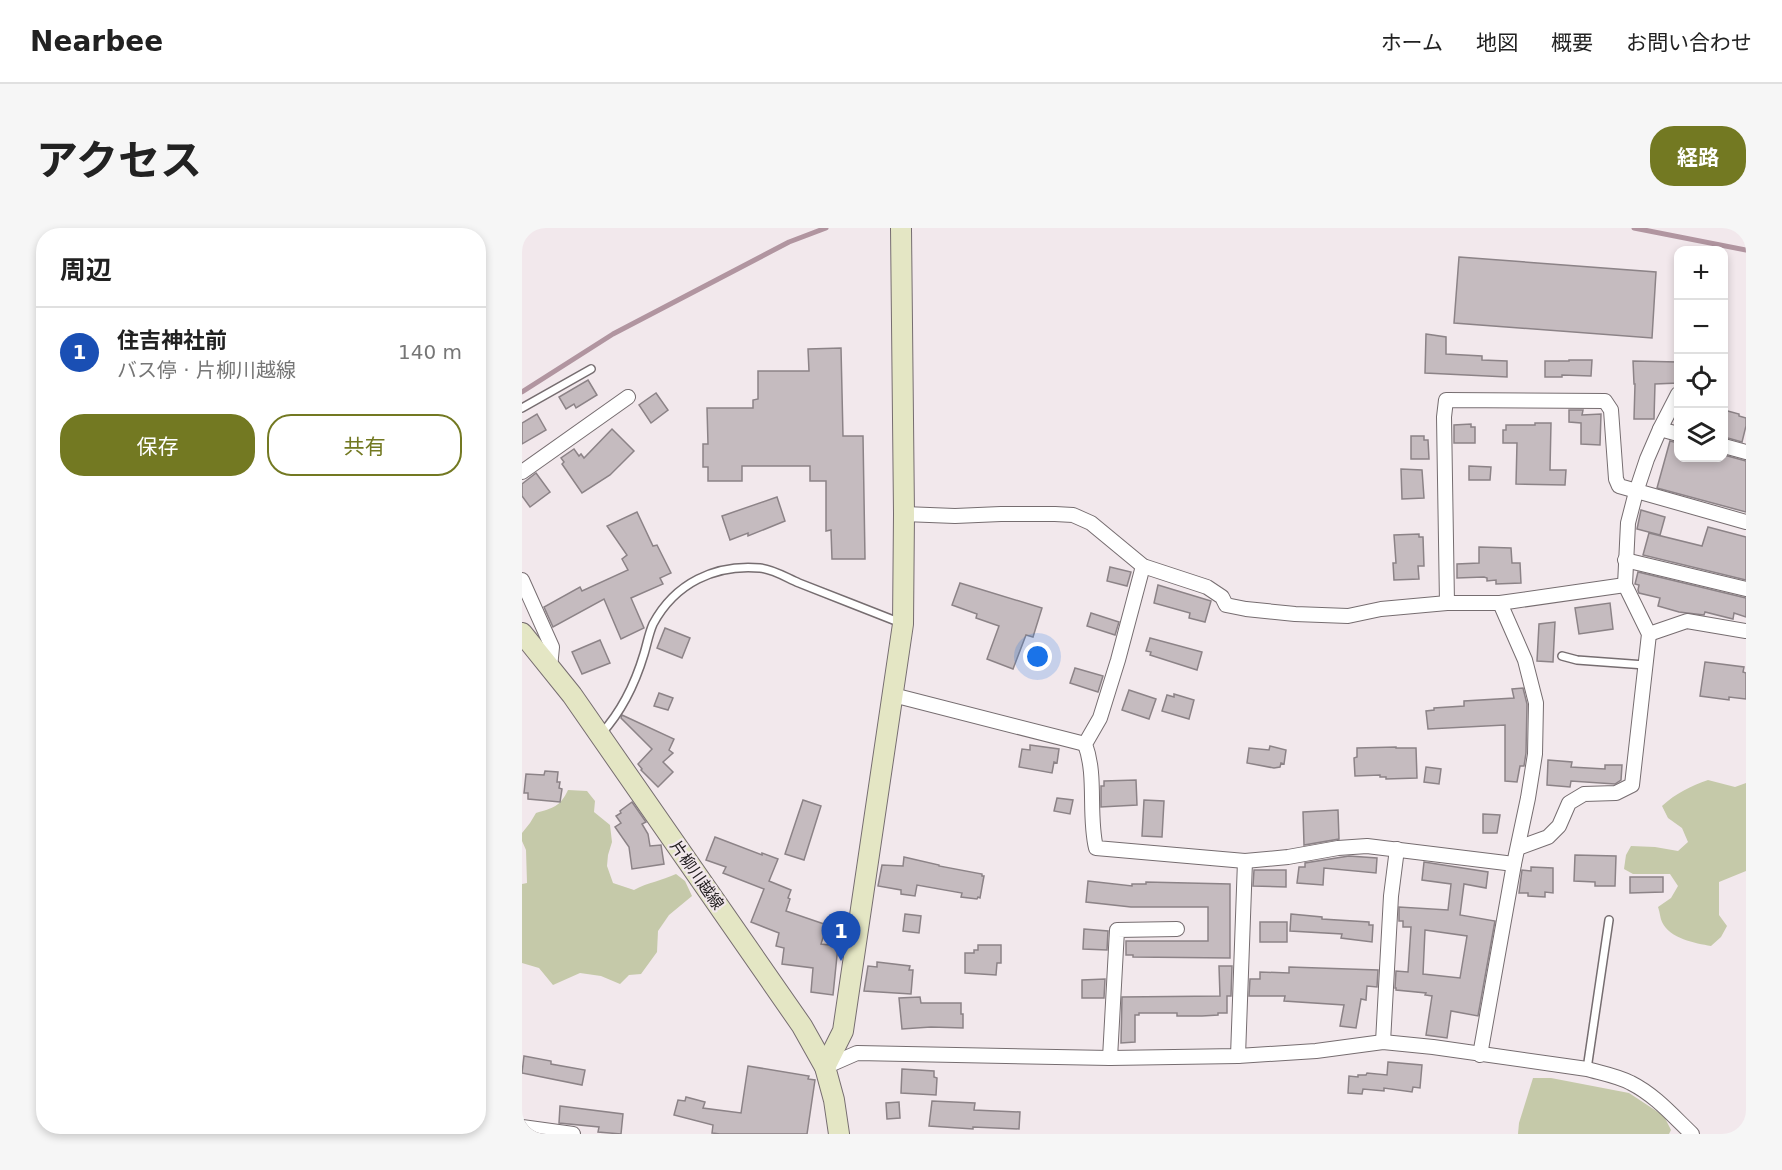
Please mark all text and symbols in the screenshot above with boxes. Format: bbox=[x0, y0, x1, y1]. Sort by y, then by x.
text: Nearbee bbox=[30, 25, 163, 58]
text: ホーム bbox=[1381, 31, 1443, 55]
text: 地図 bbox=[1476, 31, 1518, 55]
text: 概要 bbox=[1551, 31, 1593, 55]
text: お問い合わせ bbox=[1626, 31, 1752, 55]
button: 経路 bbox=[1650, 126, 1746, 186]
text: アクセス bbox=[36, 136, 202, 185]
map controls bbox=[1674, 246, 1728, 462]
button: + bbox=[1674, 246, 1728, 300]
text: 周辺 bbox=[60, 255, 112, 285]
button: − bbox=[1674, 300, 1728, 354]
text: 住吉神社前 bbox=[117, 328, 227, 353]
text: 1 bbox=[73, 340, 86, 364]
text: 140 m bbox=[398, 340, 462, 364]
button: locate bbox=[1674, 354, 1728, 408]
text: バス停 · 片柳川越線 bbox=[117, 358, 296, 382]
button: layers bbox=[1674, 408, 1728, 462]
button: 保存 bbox=[60, 414, 255, 476]
button: 共有 bbox=[267, 414, 462, 476]
your location bbox=[1023, 642, 1052, 671]
street label: 片柳川越線 bbox=[666, 837, 728, 913]
pin: 1 bbox=[822, 912, 860, 961]

